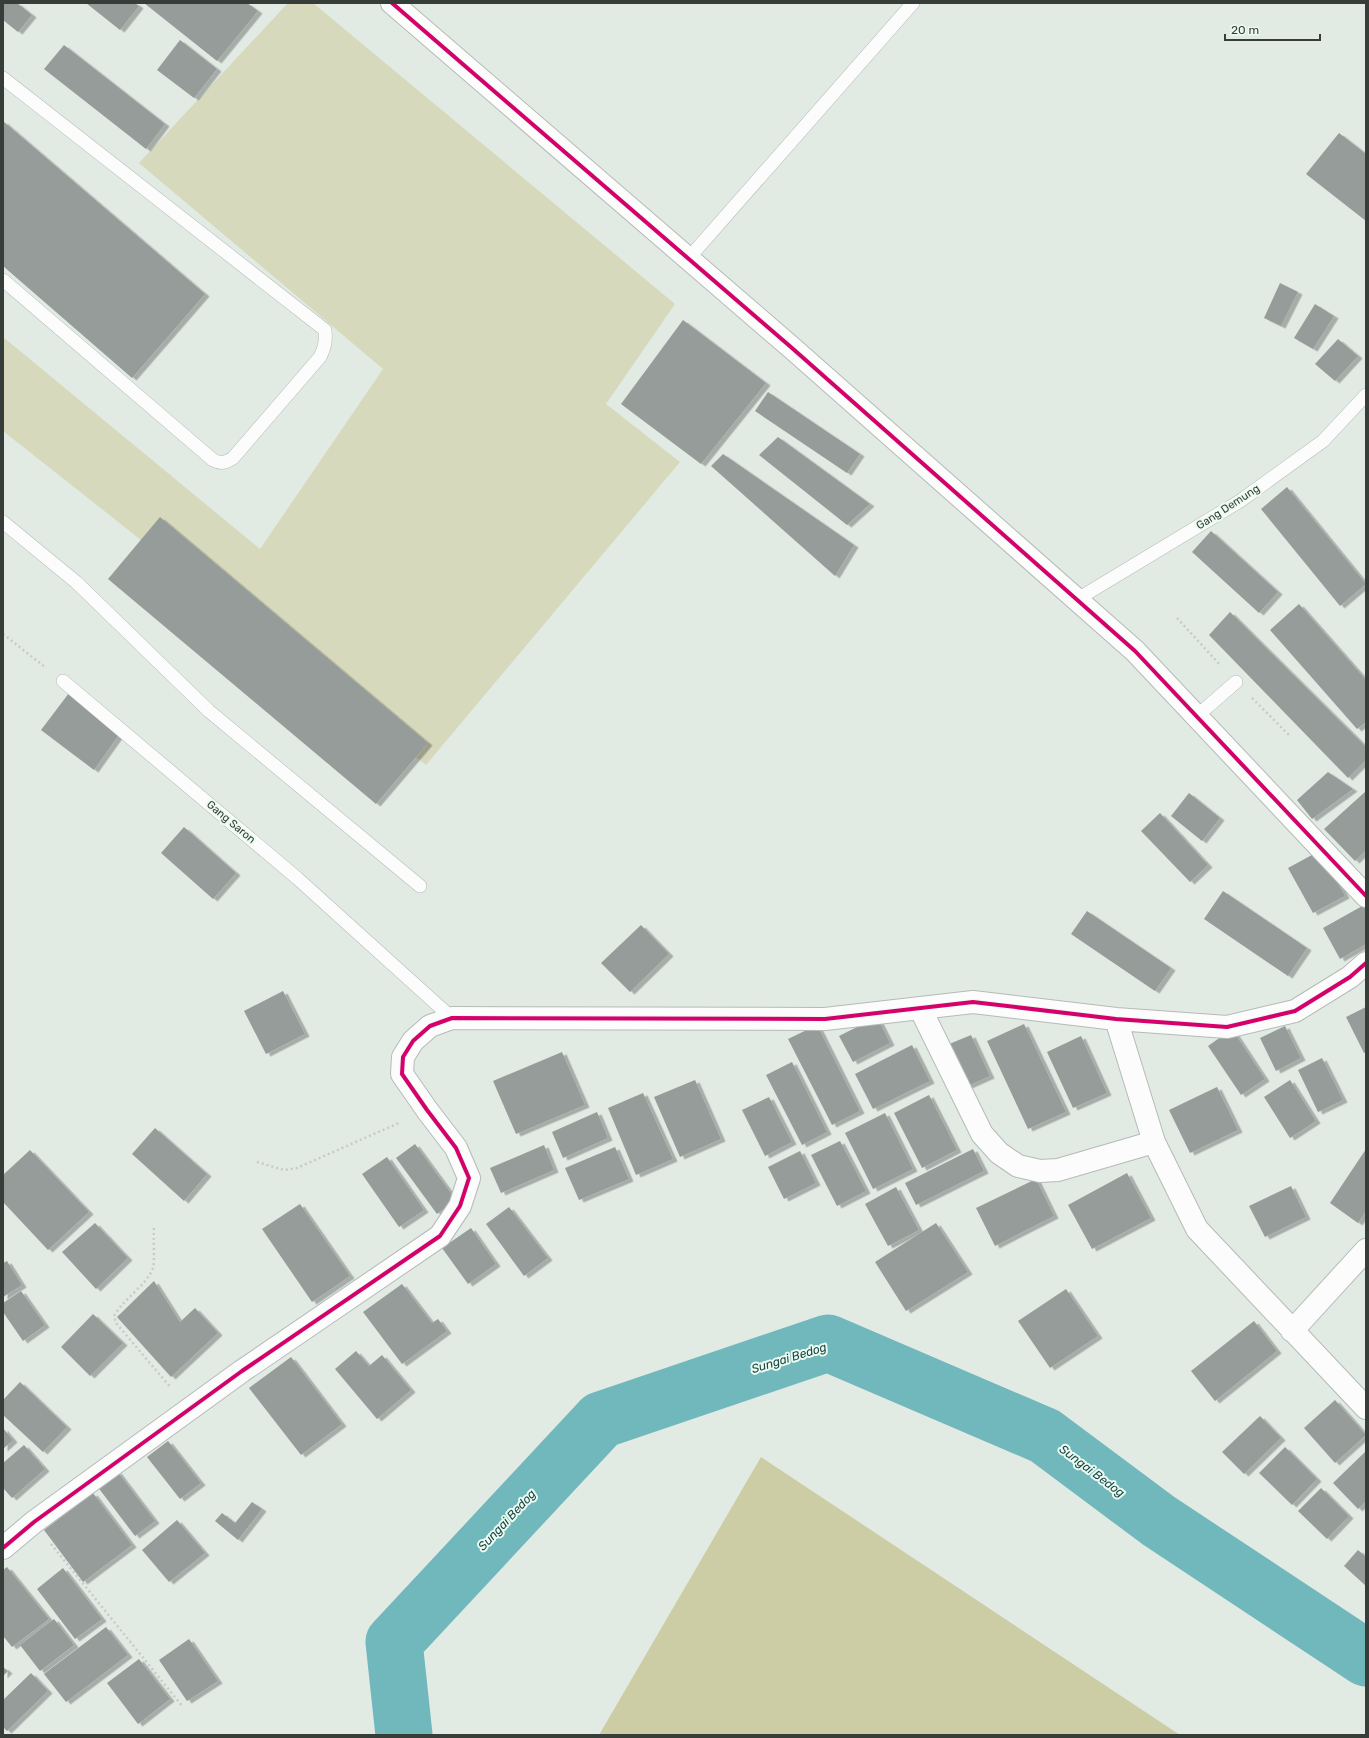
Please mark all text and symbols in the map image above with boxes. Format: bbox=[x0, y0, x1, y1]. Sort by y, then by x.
scale bar bbox=[1225, 16, 1320, 42]
text: 20 m bbox=[1231, 23, 1259, 37]
street label: Gang Demung bbox=[1194, 482, 1262, 532]
street label: Gang Saron bbox=[204, 798, 258, 846]
water label: Sungai Bedog bbox=[750, 1340, 828, 1376]
water label: Sungai Bedog bbox=[1057, 1442, 1127, 1500]
water label: Sungai Bedog bbox=[475, 1487, 539, 1553]

